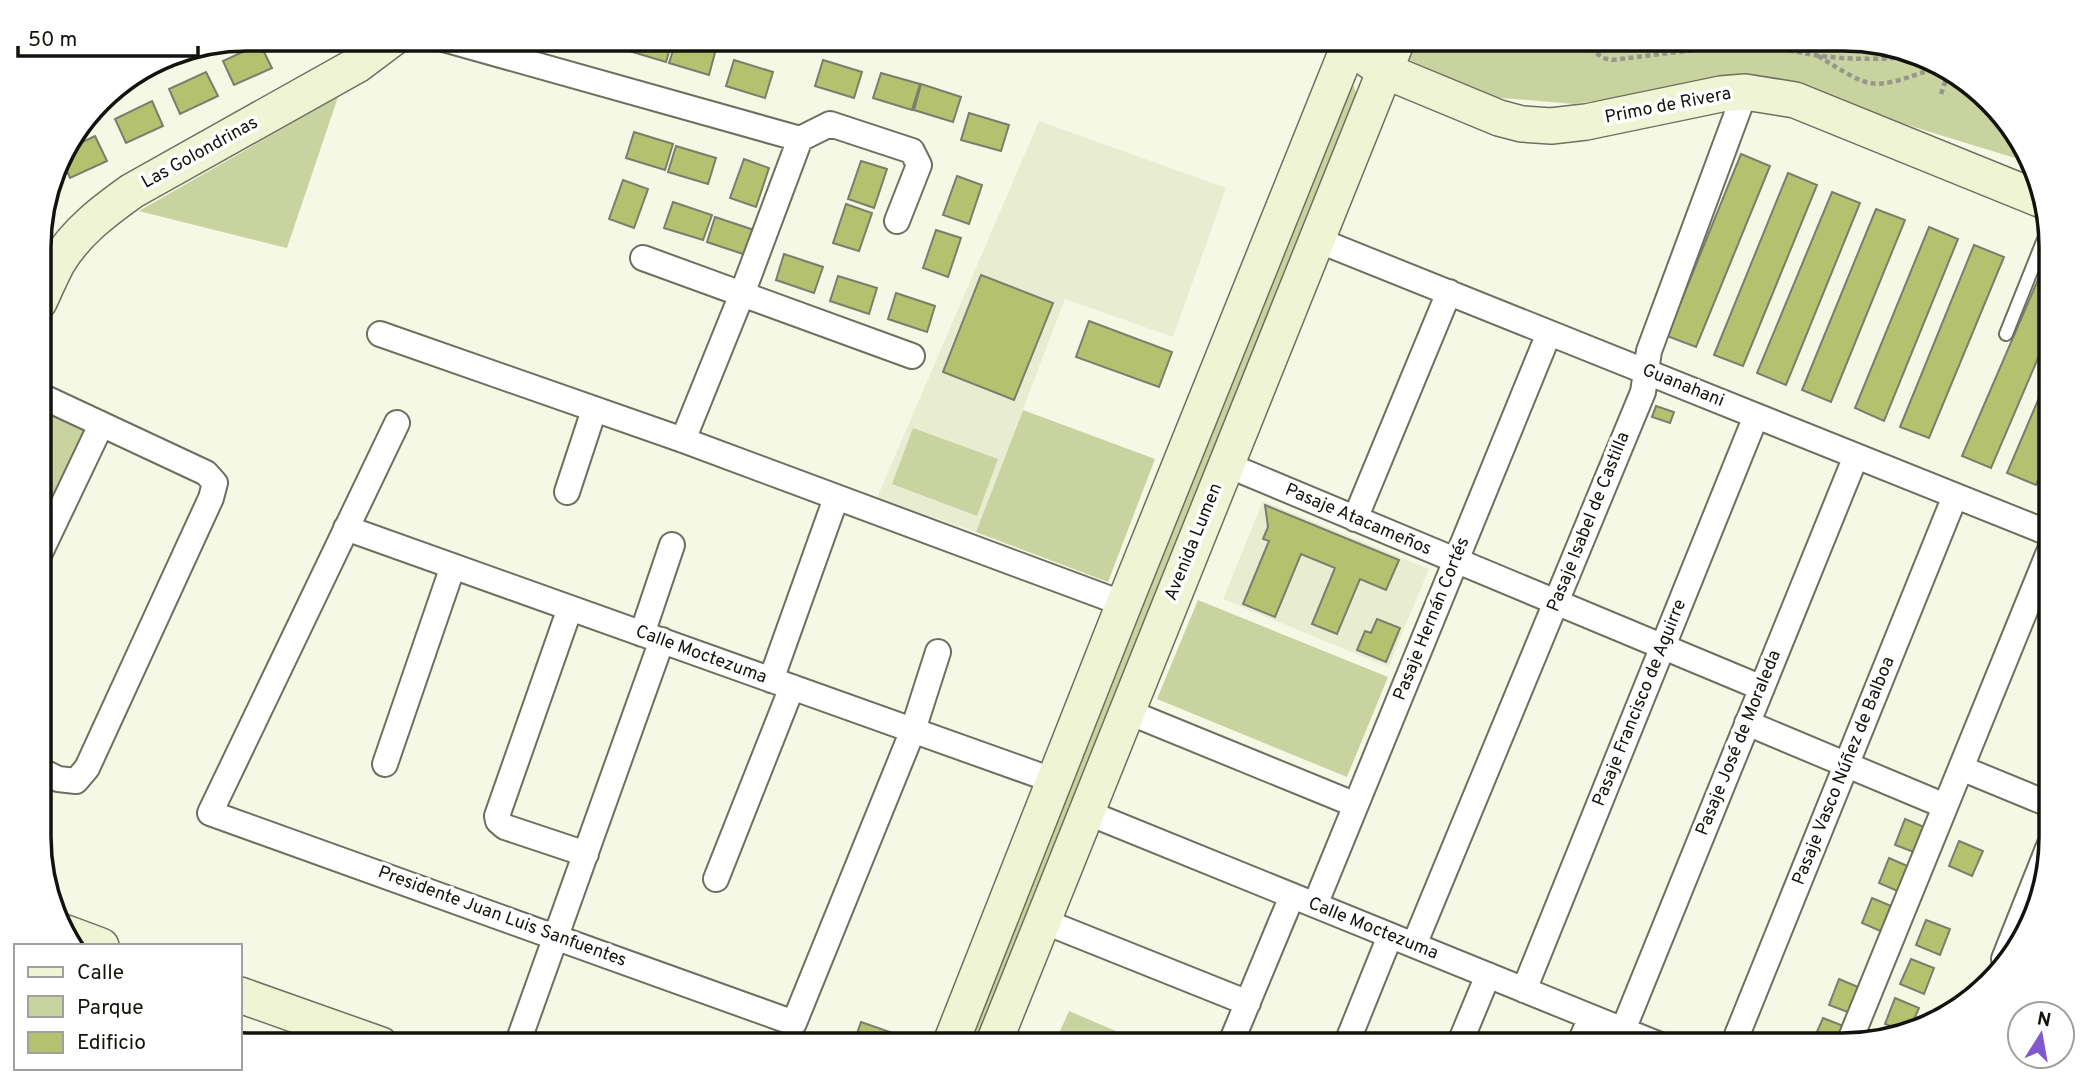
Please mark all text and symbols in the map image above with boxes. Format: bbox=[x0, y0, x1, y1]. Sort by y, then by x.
scale bar bbox=[18, 14, 198, 58]
text: 50 m bbox=[28, 27, 77, 54]
street label: Primo de Rivera bbox=[1603, 82, 1733, 130]
street label: Las Golondrinas bbox=[138, 112, 262, 194]
street label: Guanahani bbox=[1639, 359, 1727, 413]
street label: Pasaje Isabel de Castilla bbox=[1542, 429, 1636, 615]
street label: Pasaje Atacameños bbox=[1281, 479, 1435, 561]
street label: Avenida Lumen bbox=[1160, 480, 1228, 604]
street label: Pasaje Hernán Cortés bbox=[1389, 534, 1475, 704]
street label: Pasaje Francisco de Aguirre bbox=[1588, 596, 1692, 810]
street label: Calle Moctezuma bbox=[632, 621, 770, 689]
street label: Pasaje José de Moraleda bbox=[1691, 647, 1787, 839]
street label: Pasaje Vasco Núñez de Balboa bbox=[1788, 653, 1900, 889]
street label: Presidente Juan Luis Sanfuentes bbox=[375, 861, 629, 973]
street label: Calle Moctezuma bbox=[1305, 892, 1441, 966]
legend bbox=[14, 944, 242, 1070]
text: Calle bbox=[77, 960, 124, 987]
text: Parque bbox=[77, 995, 144, 1022]
north arrow bbox=[2006, 1000, 2076, 1070]
text: N bbox=[2035, 1007, 2053, 1033]
text: Edificio bbox=[77, 1030, 146, 1057]

